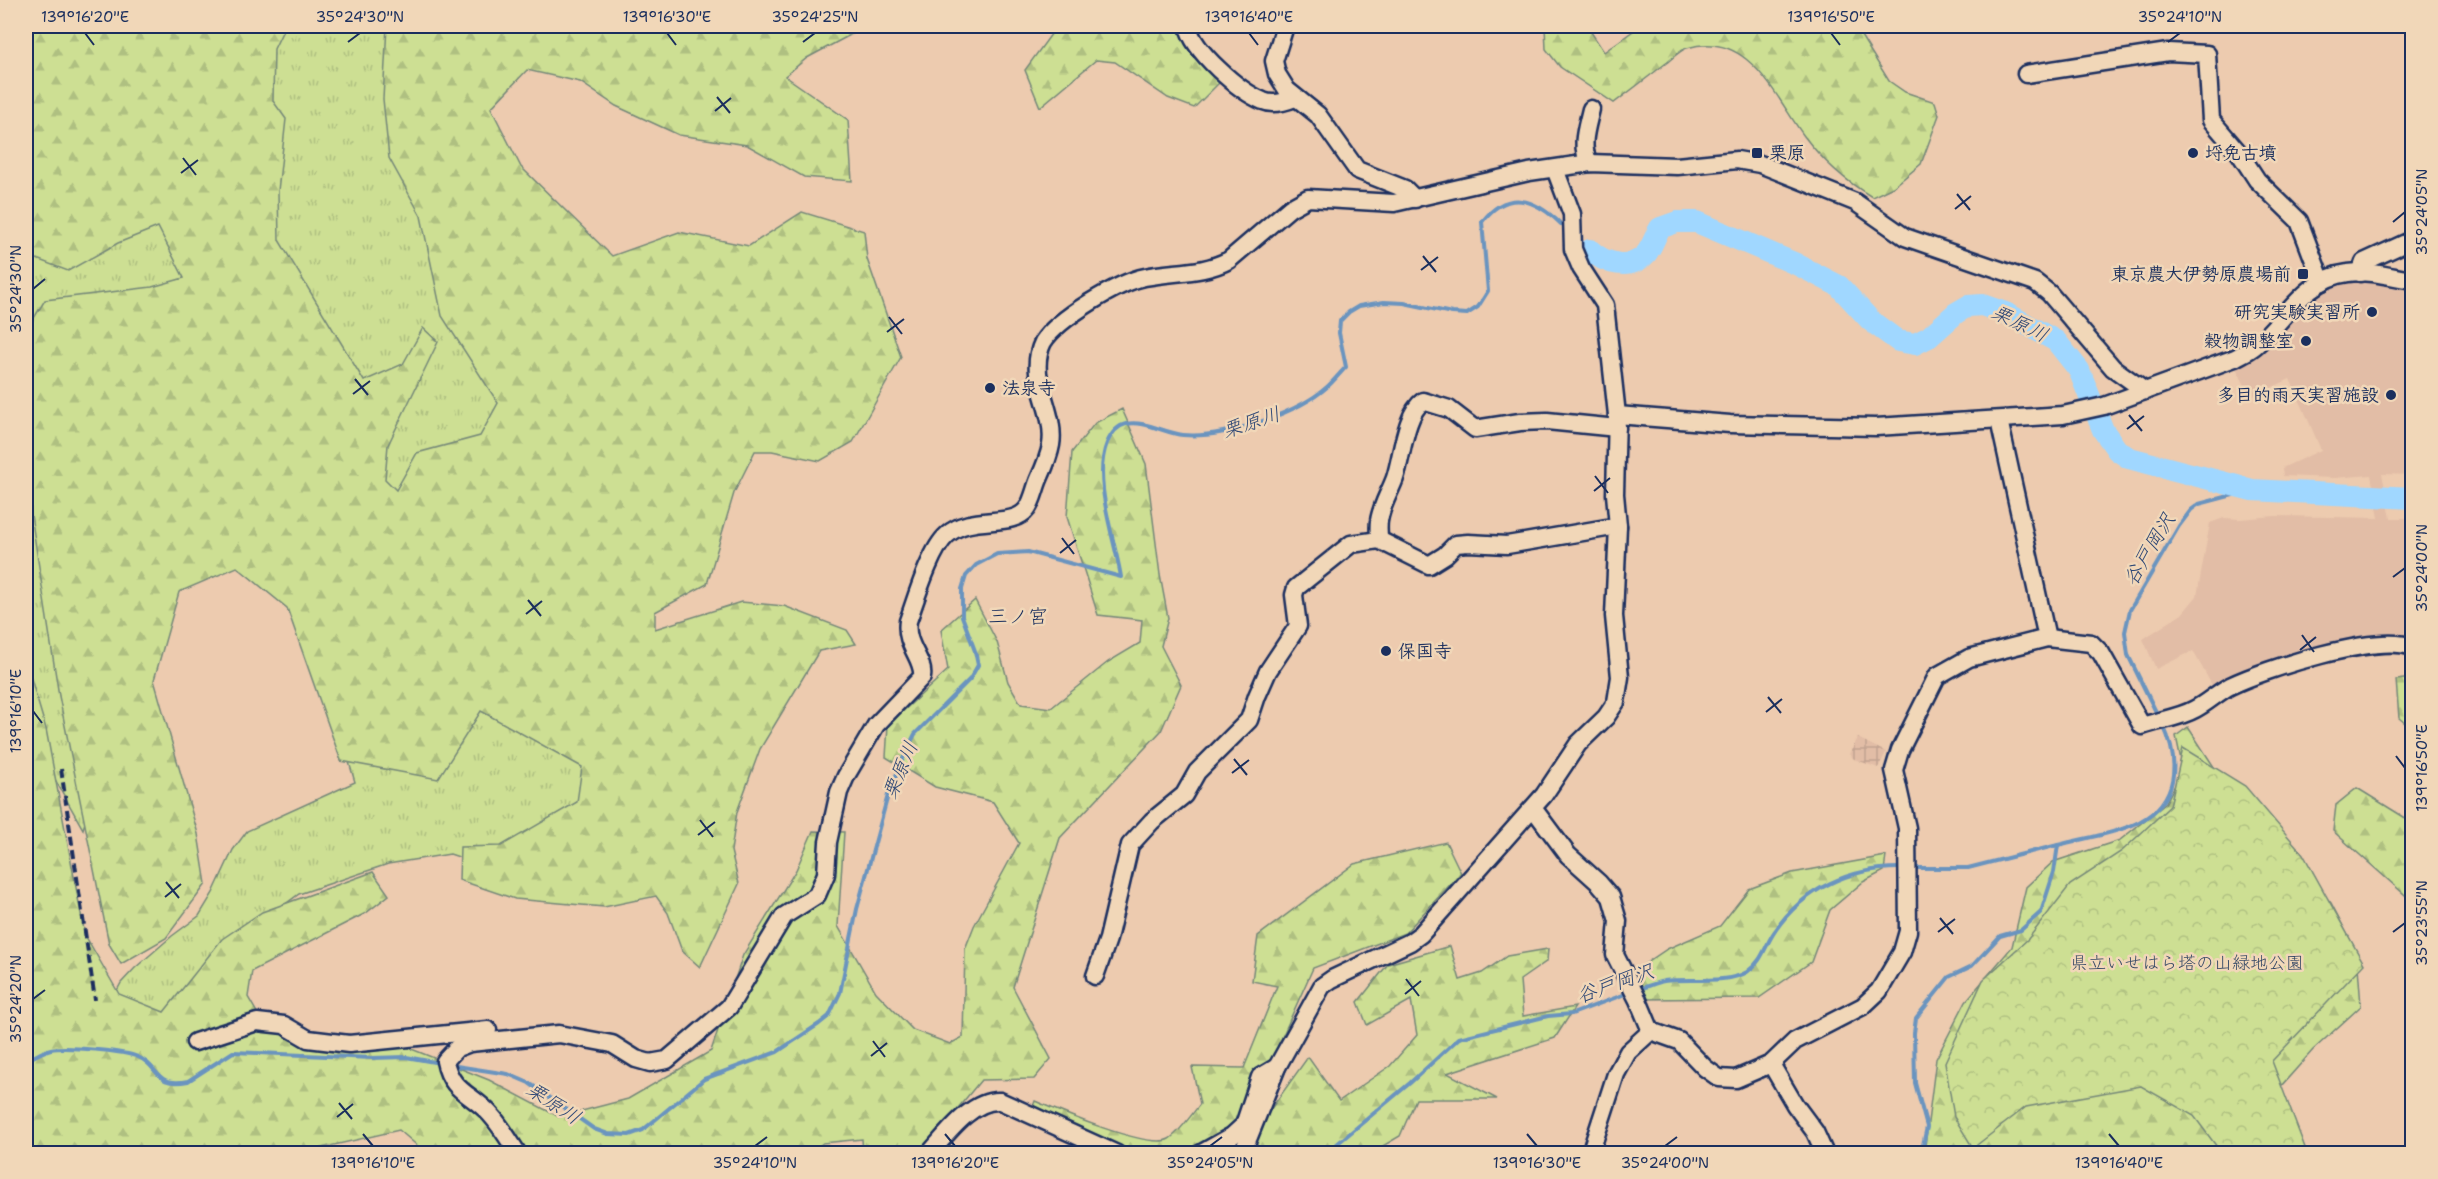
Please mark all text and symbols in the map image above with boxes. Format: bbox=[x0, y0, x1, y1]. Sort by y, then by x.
text: 139°16'20"E bbox=[41, 7, 129, 27]
text: 35°24'30"N bbox=[316, 7, 404, 27]
text: 139°16'30"E bbox=[623, 7, 711, 27]
text: 35°24'25"N bbox=[772, 7, 858, 27]
text: 139°16'40"E bbox=[1205, 7, 1293, 27]
text: 139°16'50"E bbox=[1787, 7, 1875, 27]
text: 35°24'10"N bbox=[2138, 7, 2222, 27]
place label: 栗原 bbox=[1769, 141, 1805, 165]
place label: 埒免古墳 bbox=[2205, 141, 2277, 165]
marker: 栗原 bbox=[1750, 146, 1764, 160]
marker: 埒免古墳 bbox=[2186, 146, 2200, 160]
text: 35°24'05"N bbox=[2412, 169, 2432, 256]
text: 35°24'30"N bbox=[6, 245, 26, 333]
place label: 東京農大伊勢原農場前 bbox=[2111, 262, 2291, 286]
marker: 東京農大伊勢原農場前 bbox=[2296, 267, 2310, 281]
water label: 栗原川 bbox=[1987, 298, 2053, 348]
place label: 研究実験実習所 bbox=[2234, 300, 2360, 324]
marker: 研究実験実習所 bbox=[2365, 305, 2379, 319]
place label: 穀物調整室 bbox=[2204, 329, 2294, 353]
marker: 穀物調整室 bbox=[2299, 334, 2313, 348]
place label: 法泉寺 bbox=[1002, 376, 1056, 400]
marker: 法泉寺 bbox=[983, 381, 997, 395]
place label: 多目的雨天実習施設 bbox=[2217, 383, 2379, 407]
marker: 多目的雨天実習施設 bbox=[2384, 388, 2398, 402]
water label: 栗原川 bbox=[1218, 400, 1284, 444]
water label: 谷戸岡沢 bbox=[2117, 507, 2181, 590]
text: 35°24'00"N bbox=[2412, 524, 2432, 612]
district label: 三ノ宮 bbox=[988, 603, 1048, 629]
place label: 保国寺 bbox=[1398, 639, 1452, 663]
marker: 保国寺 bbox=[1379, 644, 1393, 658]
text: 139°16'10"E bbox=[6, 669, 26, 753]
text: 139°16'50"E bbox=[2412, 724, 2432, 812]
water label: 栗原川 bbox=[876, 737, 924, 803]
text: 35°23'55"N bbox=[2412, 880, 2432, 966]
park label: 県立いせはら塔の山緑地公園 bbox=[2070, 951, 2304, 975]
text: 35°24'20"N bbox=[6, 955, 26, 1043]
water label: 谷戸岡沢 bbox=[1573, 957, 1658, 1008]
water label: 栗原川 bbox=[522, 1076, 586, 1130]
text: 139°16'10"E bbox=[331, 1153, 415, 1173]
text: 35°24'10"N bbox=[713, 1153, 797, 1173]
text: 139°16'20"E bbox=[911, 1153, 999, 1173]
text: 35°24'05"N bbox=[1167, 1153, 1254, 1173]
text: 139°16'30"E bbox=[1493, 1153, 1581, 1173]
text: 35°24'00"N bbox=[1621, 1153, 1709, 1173]
text: 139°16'40"E bbox=[2075, 1153, 2163, 1173]

